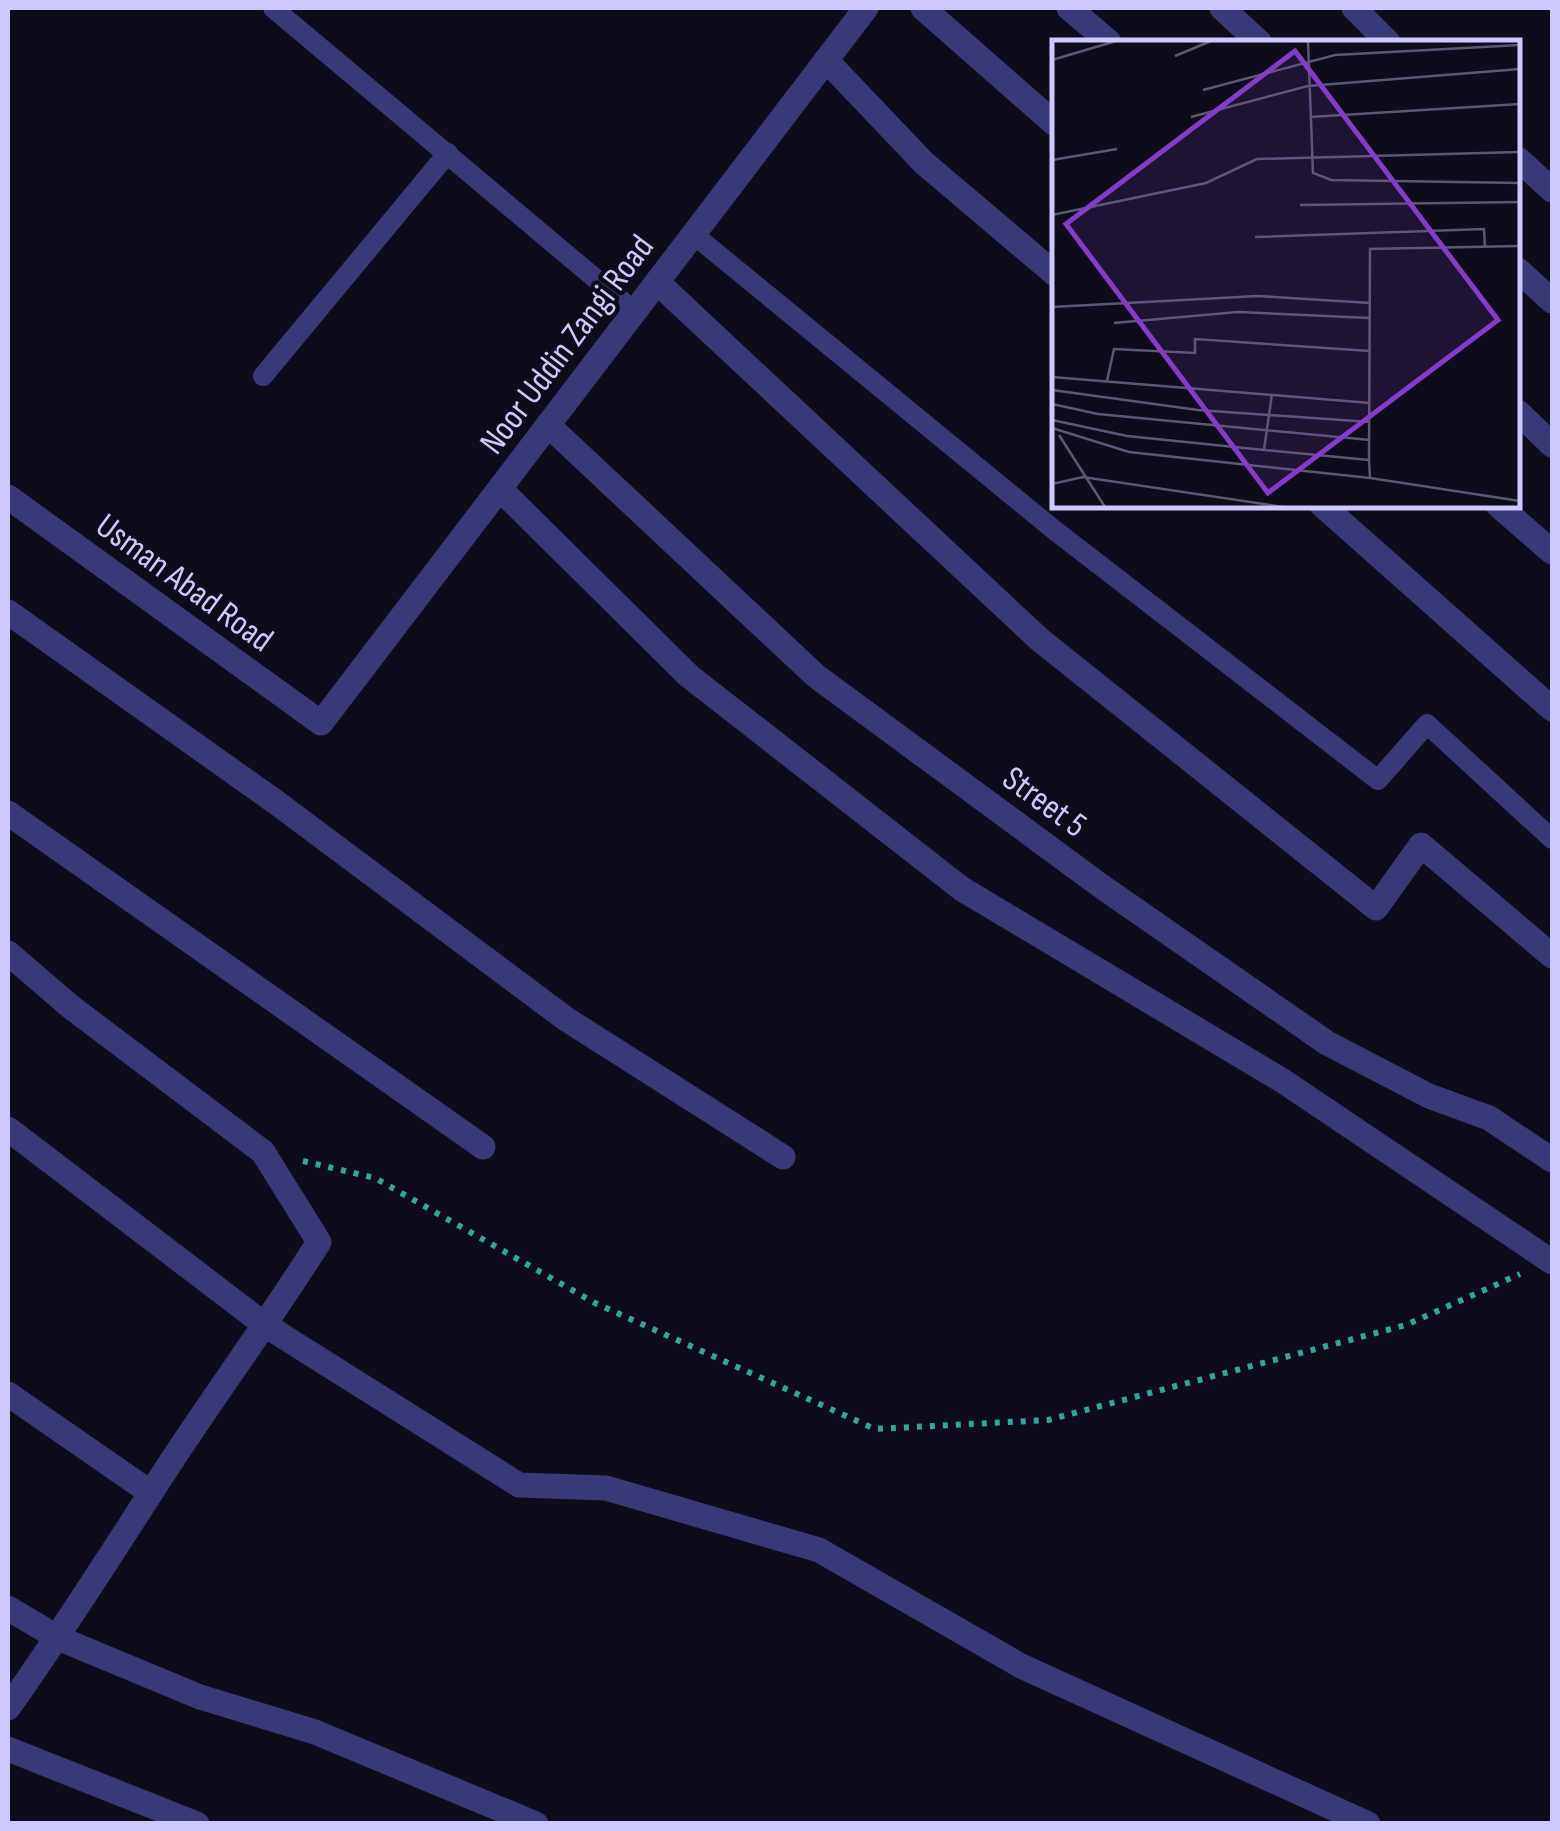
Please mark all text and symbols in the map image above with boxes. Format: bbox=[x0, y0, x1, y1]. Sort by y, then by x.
inset map bbox=[1052, 40, 1520, 508]
street label: Noor Uddin Zangi Road bbox=[471, 227, 664, 463]
street label: Usman Abad Road bbox=[87, 505, 281, 662]
street label: Street 5 bbox=[994, 757, 1095, 847]

